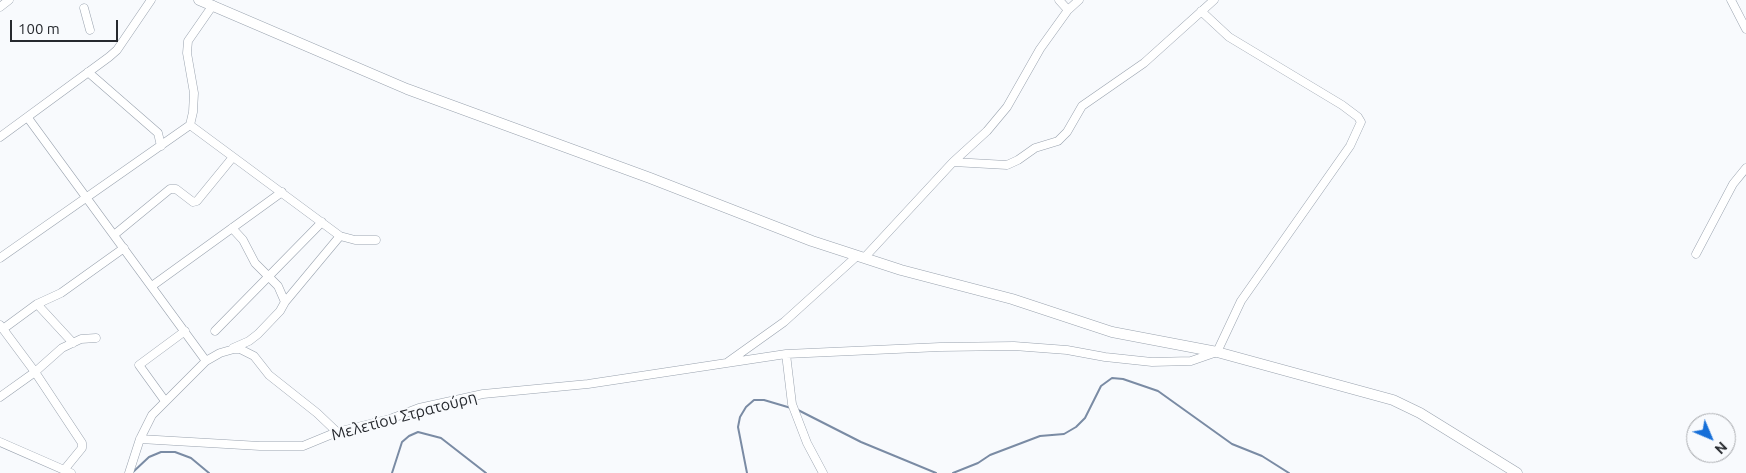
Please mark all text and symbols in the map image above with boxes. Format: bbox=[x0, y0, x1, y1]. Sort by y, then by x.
scale bar bbox=[12, 10, 120, 42]
text: 100 m bbox=[18, 20, 60, 37]
street label: Μελετίου Στρατούρη bbox=[329, 387, 479, 445]
north arrow bbox=[1686, 413, 1736, 463]
text: N bbox=[1712, 439, 1730, 457]

